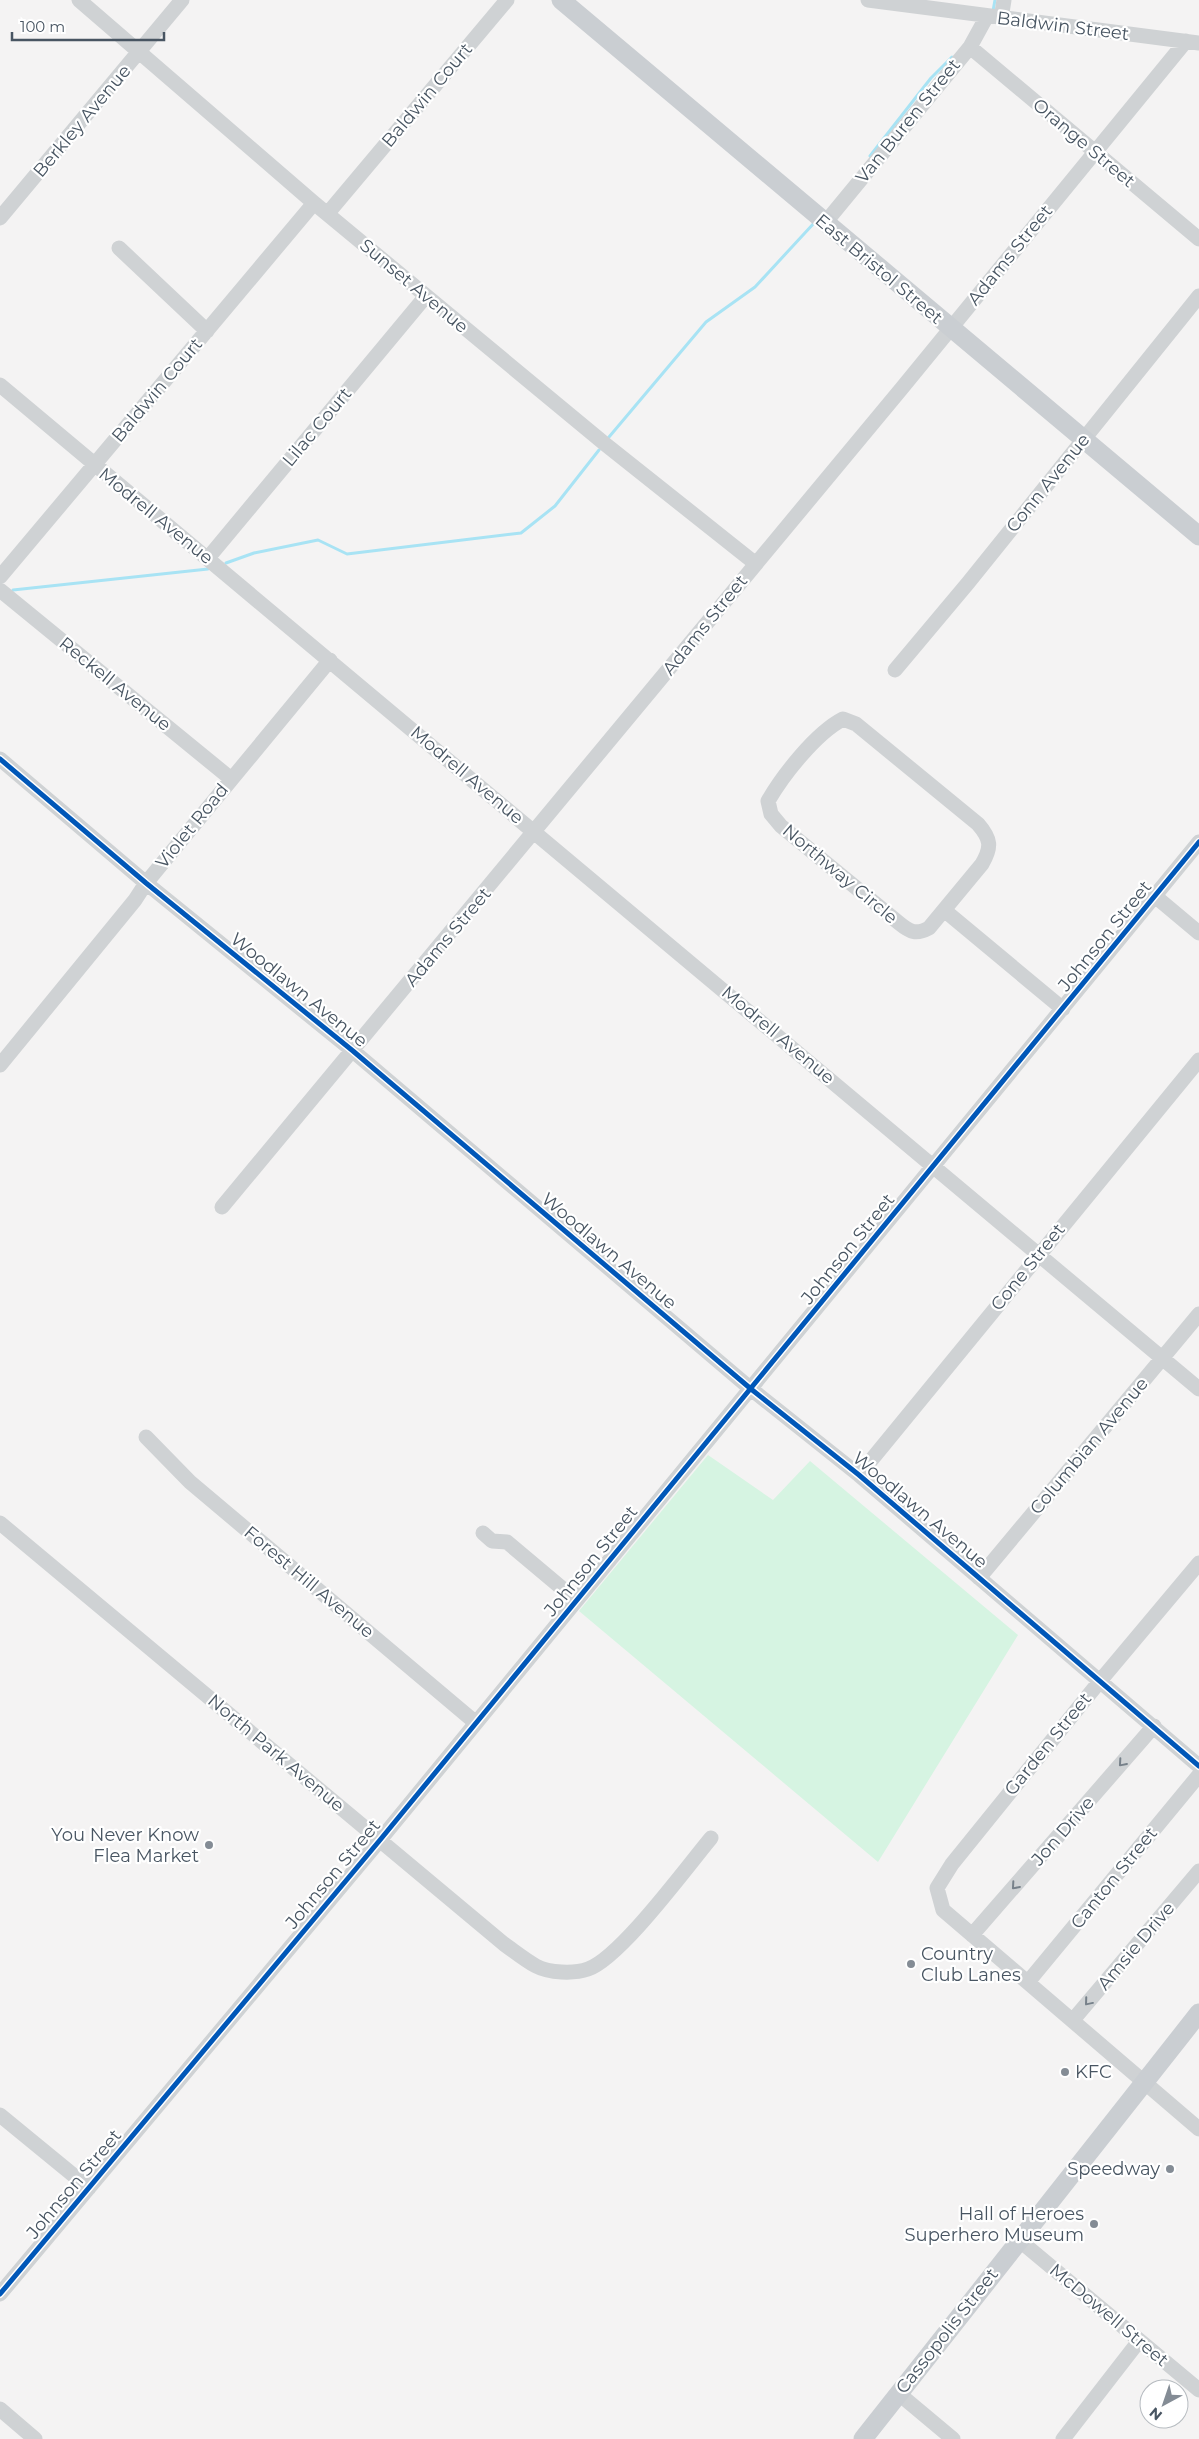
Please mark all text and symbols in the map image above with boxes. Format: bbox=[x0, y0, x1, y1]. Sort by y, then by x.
street label: Baldwin Street bbox=[996, 7, 1130, 45]
scale bar bbox=[12, 10, 165, 42]
text: 100 m bbox=[20, 17, 65, 36]
street label: Baldwin Court bbox=[377, 38, 477, 152]
street label: Van Buren Street bbox=[851, 54, 965, 188]
street label: Berkley Avenue bbox=[28, 60, 136, 182]
street label: Orange Street bbox=[1028, 94, 1140, 192]
street label: Adams Street bbox=[963, 200, 1057, 310]
street label: East Bristol Street bbox=[811, 209, 947, 329]
street label: Sunset Avenue bbox=[355, 234, 473, 338]
street label: Baldwin Court bbox=[107, 333, 207, 447]
street label: Lilac Court bbox=[278, 383, 356, 471]
street label: Conn Avenue bbox=[1001, 429, 1095, 537]
street label: Modrell Avenue bbox=[94, 463, 218, 569]
street label: Adams Street bbox=[658, 570, 752, 680]
street label: Reckell Avenue bbox=[55, 632, 175, 736]
street label: Modrell Avenue bbox=[406, 721, 528, 829]
street label: Violet Road bbox=[151, 779, 233, 873]
street label: Northway Circle bbox=[778, 820, 902, 929]
street label: Johnson Street bbox=[1053, 876, 1156, 997]
street label: Adams Street bbox=[400, 883, 496, 991]
street label: Woodlawn Avenue bbox=[226, 928, 372, 1052]
street label: Modrell Avenue bbox=[717, 981, 839, 1089]
street label: Woodlawn Avenue bbox=[537, 1188, 681, 1314]
street label: Johnson Street bbox=[796, 1189, 899, 1310]
street label: Cone Street bbox=[986, 1219, 1070, 1315]
street label: Columbian Avenue bbox=[1025, 1373, 1153, 1519]
street label: Woodlawn Avenue bbox=[848, 1447, 992, 1573]
street label: Johnson Street bbox=[539, 1501, 642, 1622]
street label: Forest Hill Avenue bbox=[240, 1521, 379, 1643]
street label: Garden Street bbox=[1000, 1688, 1096, 1800]
street label: North Park Avenue bbox=[203, 1689, 349, 1817]
one-way arrow bbox=[1119, 1757, 1127, 1766]
street label: Jon Drive bbox=[1026, 1792, 1099, 1871]
street label: Johnson Street bbox=[280, 1815, 385, 1934]
street label: Canton Street bbox=[1066, 1823, 1162, 1933]
place label: You Never Know Flea Market bbox=[51, 1824, 199, 1867]
marker: You Never Know Flea Market bbox=[203, 1839, 215, 1851]
one-way arrow bbox=[1012, 1880, 1021, 1889]
street label: Amsie Drive bbox=[1093, 1897, 1179, 1995]
place label: Country Club Lanes bbox=[921, 1943, 1021, 1986]
marker: Country Club Lanes bbox=[905, 1958, 917, 1970]
one-way arrow bbox=[1085, 1996, 1094, 2005]
place label: KFC bbox=[1075, 2061, 1112, 2083]
marker: KFC bbox=[1059, 2066, 1071, 2078]
street label: Johnson Street bbox=[21, 2125, 126, 2244]
place label: Speedway bbox=[1067, 2158, 1160, 2180]
marker: Speedway bbox=[1164, 2163, 1176, 2175]
place label: Hall of Heroes Superhero Museum bbox=[905, 2203, 1084, 2246]
marker: Hall of Heroes Superhero Museum bbox=[1088, 2218, 1100, 2230]
street label: McDowell Street bbox=[1045, 2259, 1173, 2371]
street label: Cassopolis Street bbox=[891, 2264, 1003, 2398]
north arrow bbox=[1139, 2379, 1189, 2429]
text: N bbox=[1146, 2403, 1166, 2424]

